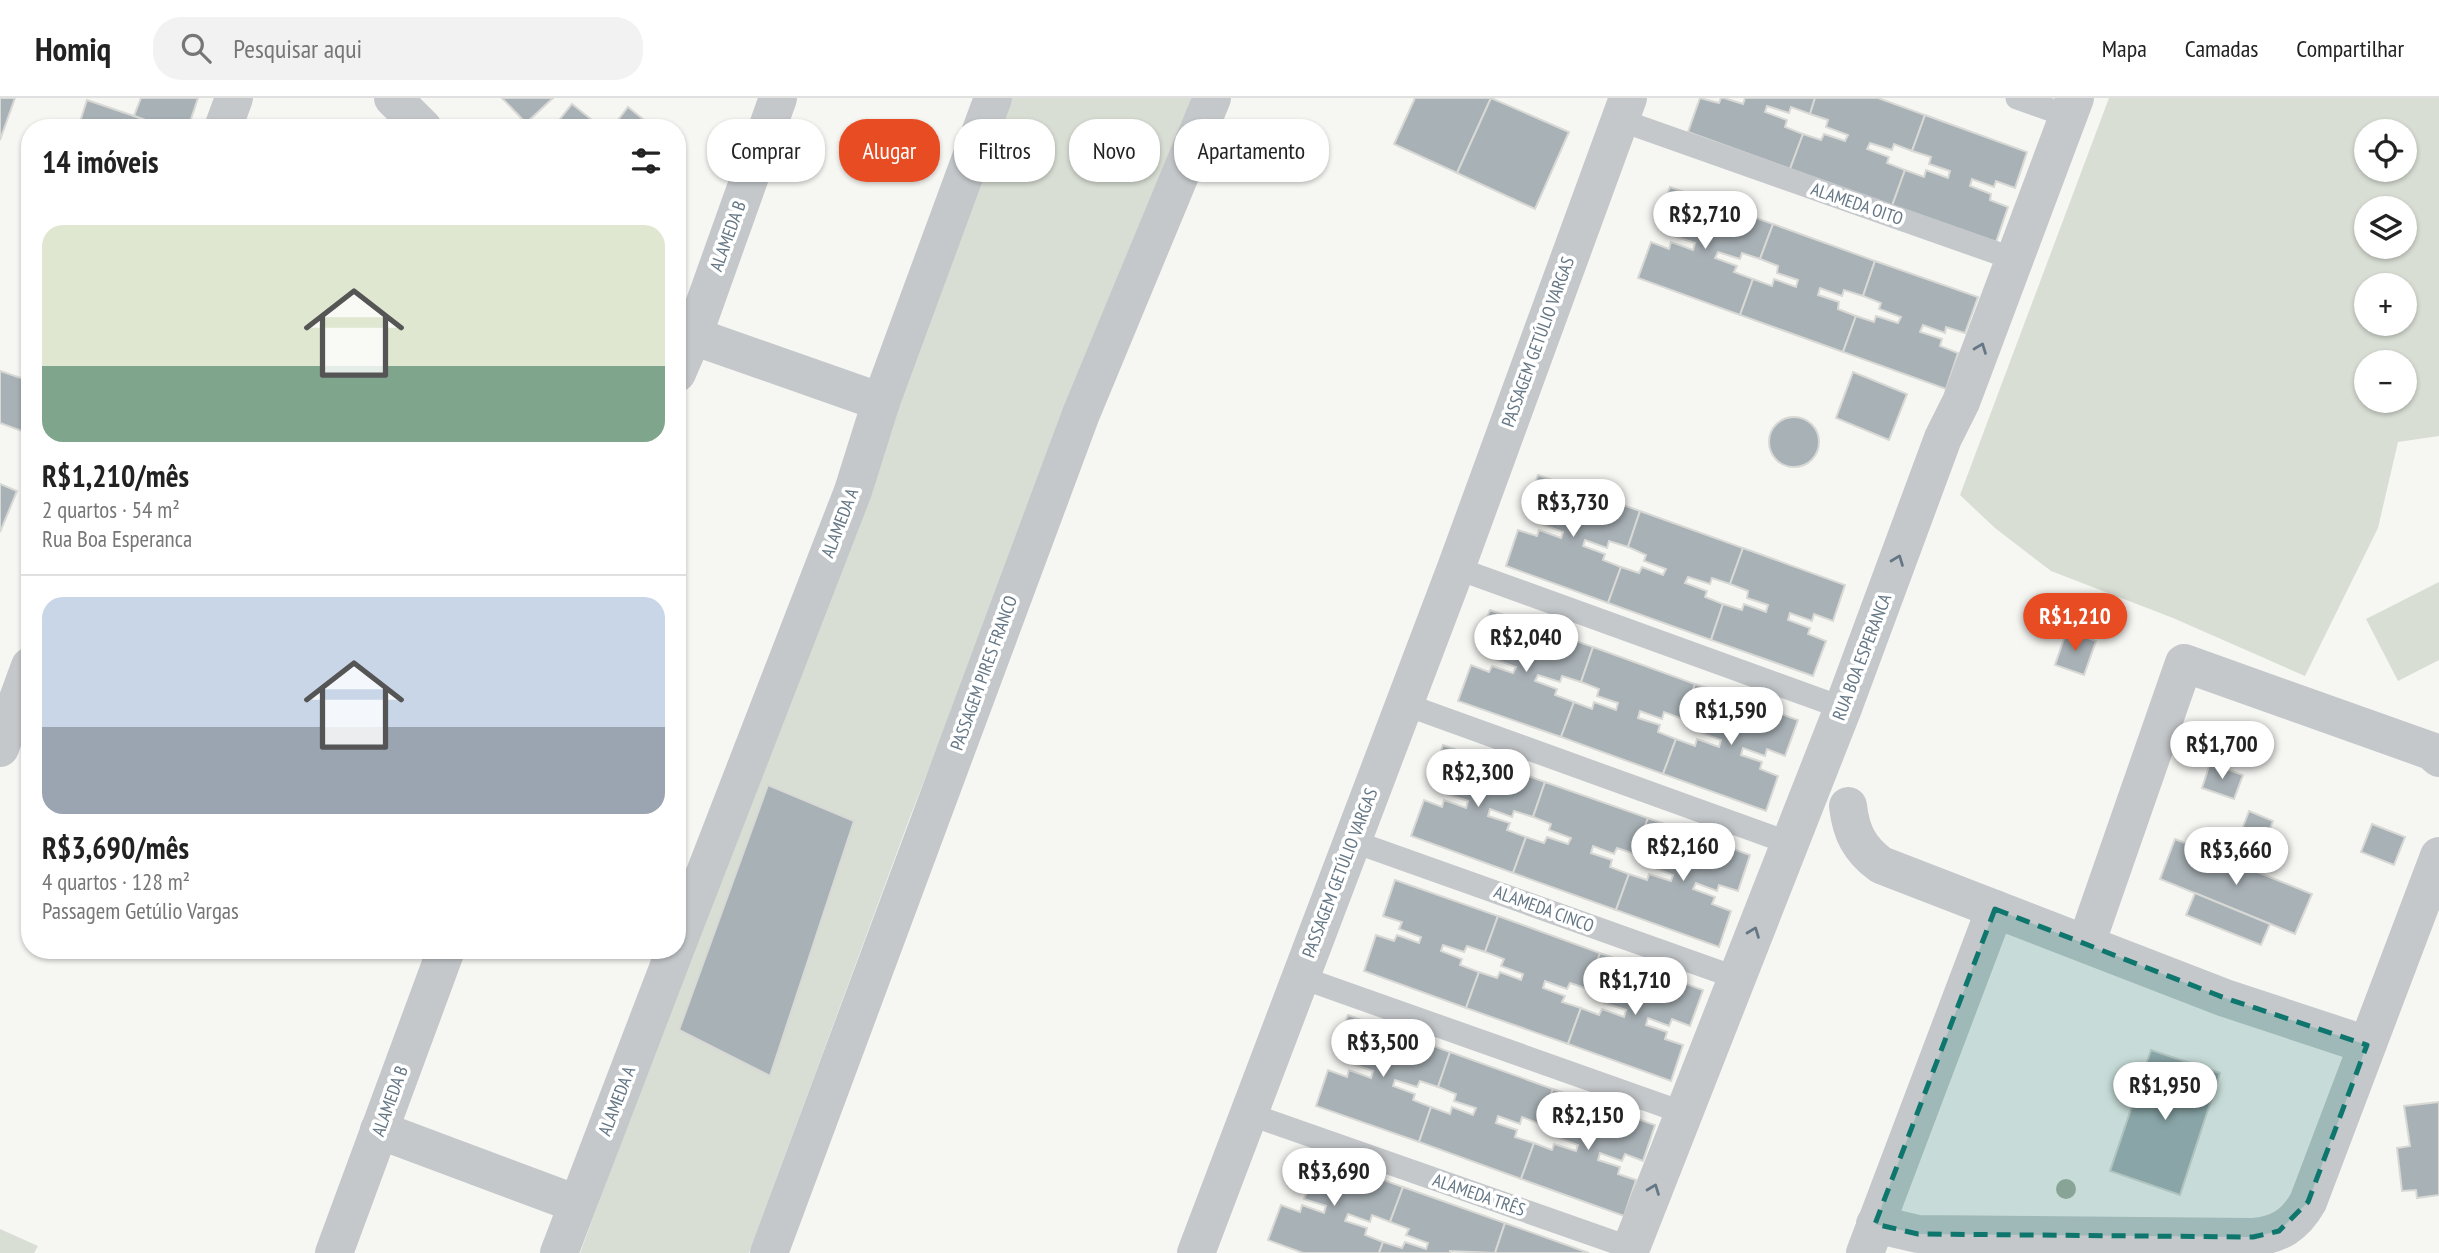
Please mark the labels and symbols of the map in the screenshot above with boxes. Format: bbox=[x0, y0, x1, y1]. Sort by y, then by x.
street label: ALAMEDA OITO bbox=[1808, 177, 1906, 230]
pin: R$2,710 bbox=[1640, 192, 1770, 251]
street label: ALAMEDA B bbox=[704, 198, 751, 274]
street label: PASSAGEM GETÚLIO VARGAS bbox=[1496, 253, 1579, 430]
one-way arrow bbox=[1973, 342, 1987, 355]
pin: R$3,730 bbox=[1508, 480, 1638, 539]
street label: ALAMEDA A bbox=[816, 484, 863, 561]
one-way arrow bbox=[1890, 554, 1904, 566]
street label: RUA BOA ESPERANCA bbox=[1827, 590, 1896, 723]
street label: PASSAGEM PIRES FRANCO bbox=[945, 592, 1022, 753]
pin: R$1,210 bbox=[2010, 594, 2140, 653]
pin: R$2,040 bbox=[1461, 614, 1591, 674]
pin: R$1,590 bbox=[1666, 688, 1796, 747]
pin: R$1,700 bbox=[2157, 722, 2287, 781]
pin: R$2,300 bbox=[1413, 750, 1543, 809]
street label: PASSAGEM GETÚLIO VARGAS bbox=[1297, 785, 1383, 961]
pin: R$2,160 bbox=[1618, 824, 1748, 883]
pin: R$3,660 bbox=[2171, 828, 2301, 887]
street label: ALAMEDA CINCO bbox=[1491, 880, 1597, 937]
one-way arrow bbox=[1746, 927, 1760, 939]
pin: R$1,710 bbox=[1570, 958, 1700, 1017]
pin: R$3,500 bbox=[1318, 1020, 1448, 1079]
street label: ALAMEDA A bbox=[593, 1062, 640, 1139]
pin: R$1,950 bbox=[2100, 1062, 2230, 1122]
street label: ALAMEDA B bbox=[366, 1063, 413, 1139]
pin: R$2,150 bbox=[1523, 1093, 1653, 1152]
pin: R$3,690 bbox=[1269, 1148, 1399, 1208]
street label: ALAMEDA TRÊS bbox=[1430, 1168, 1529, 1221]
one-way arrow bbox=[1645, 1184, 1659, 1196]

